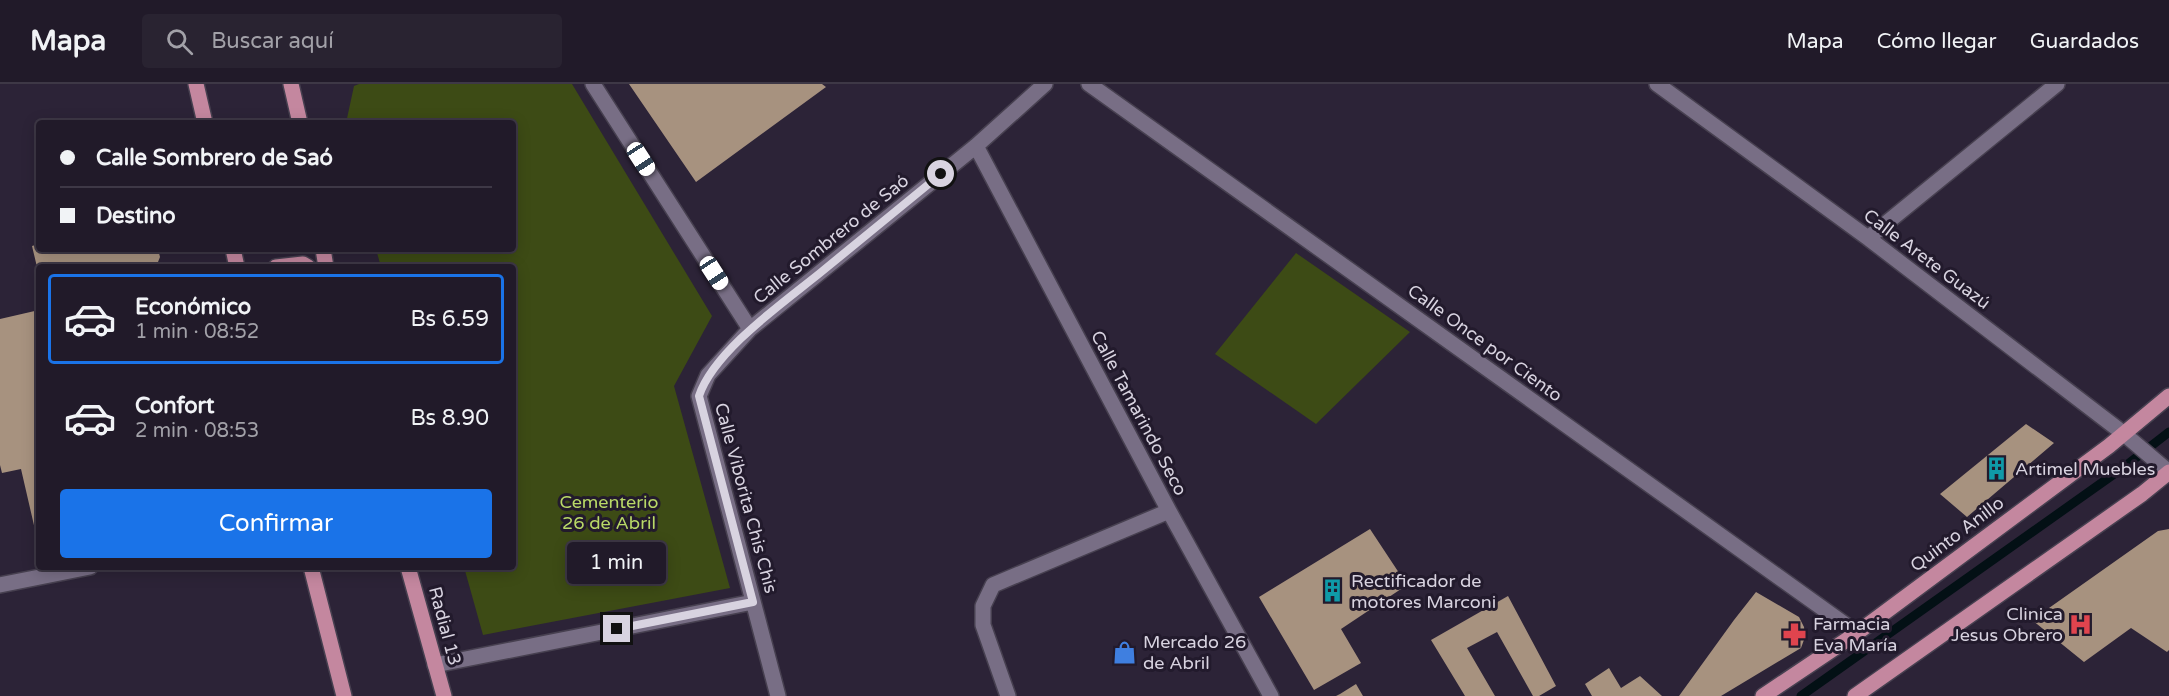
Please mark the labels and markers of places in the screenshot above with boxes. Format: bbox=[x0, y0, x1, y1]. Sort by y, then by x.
building icon: Artimel Muebles bbox=[1984, 456, 2010, 482]
place label: Artimel Muebles bbox=[2015, 458, 2155, 480]
place label: Rectificador de motores Marconi bbox=[1351, 570, 1496, 613]
building icon: Rectificador de motores Marconi bbox=[1320, 578, 1346, 604]
place label: Clinica Jesus Obrero bbox=[1951, 603, 2063, 646]
hospital icon: Clinica Jesus Obrero bbox=[2068, 611, 2094, 637]
place label: Farmacia Eva María bbox=[1813, 613, 1897, 656]
pharmacy icon: Farmacia Eva María bbox=[1782, 621, 1808, 647]
place label: Mercado 26 de Abril bbox=[1143, 631, 1246, 674]
shop icon: Mercado 26 de Abril bbox=[1112, 639, 1138, 665]

